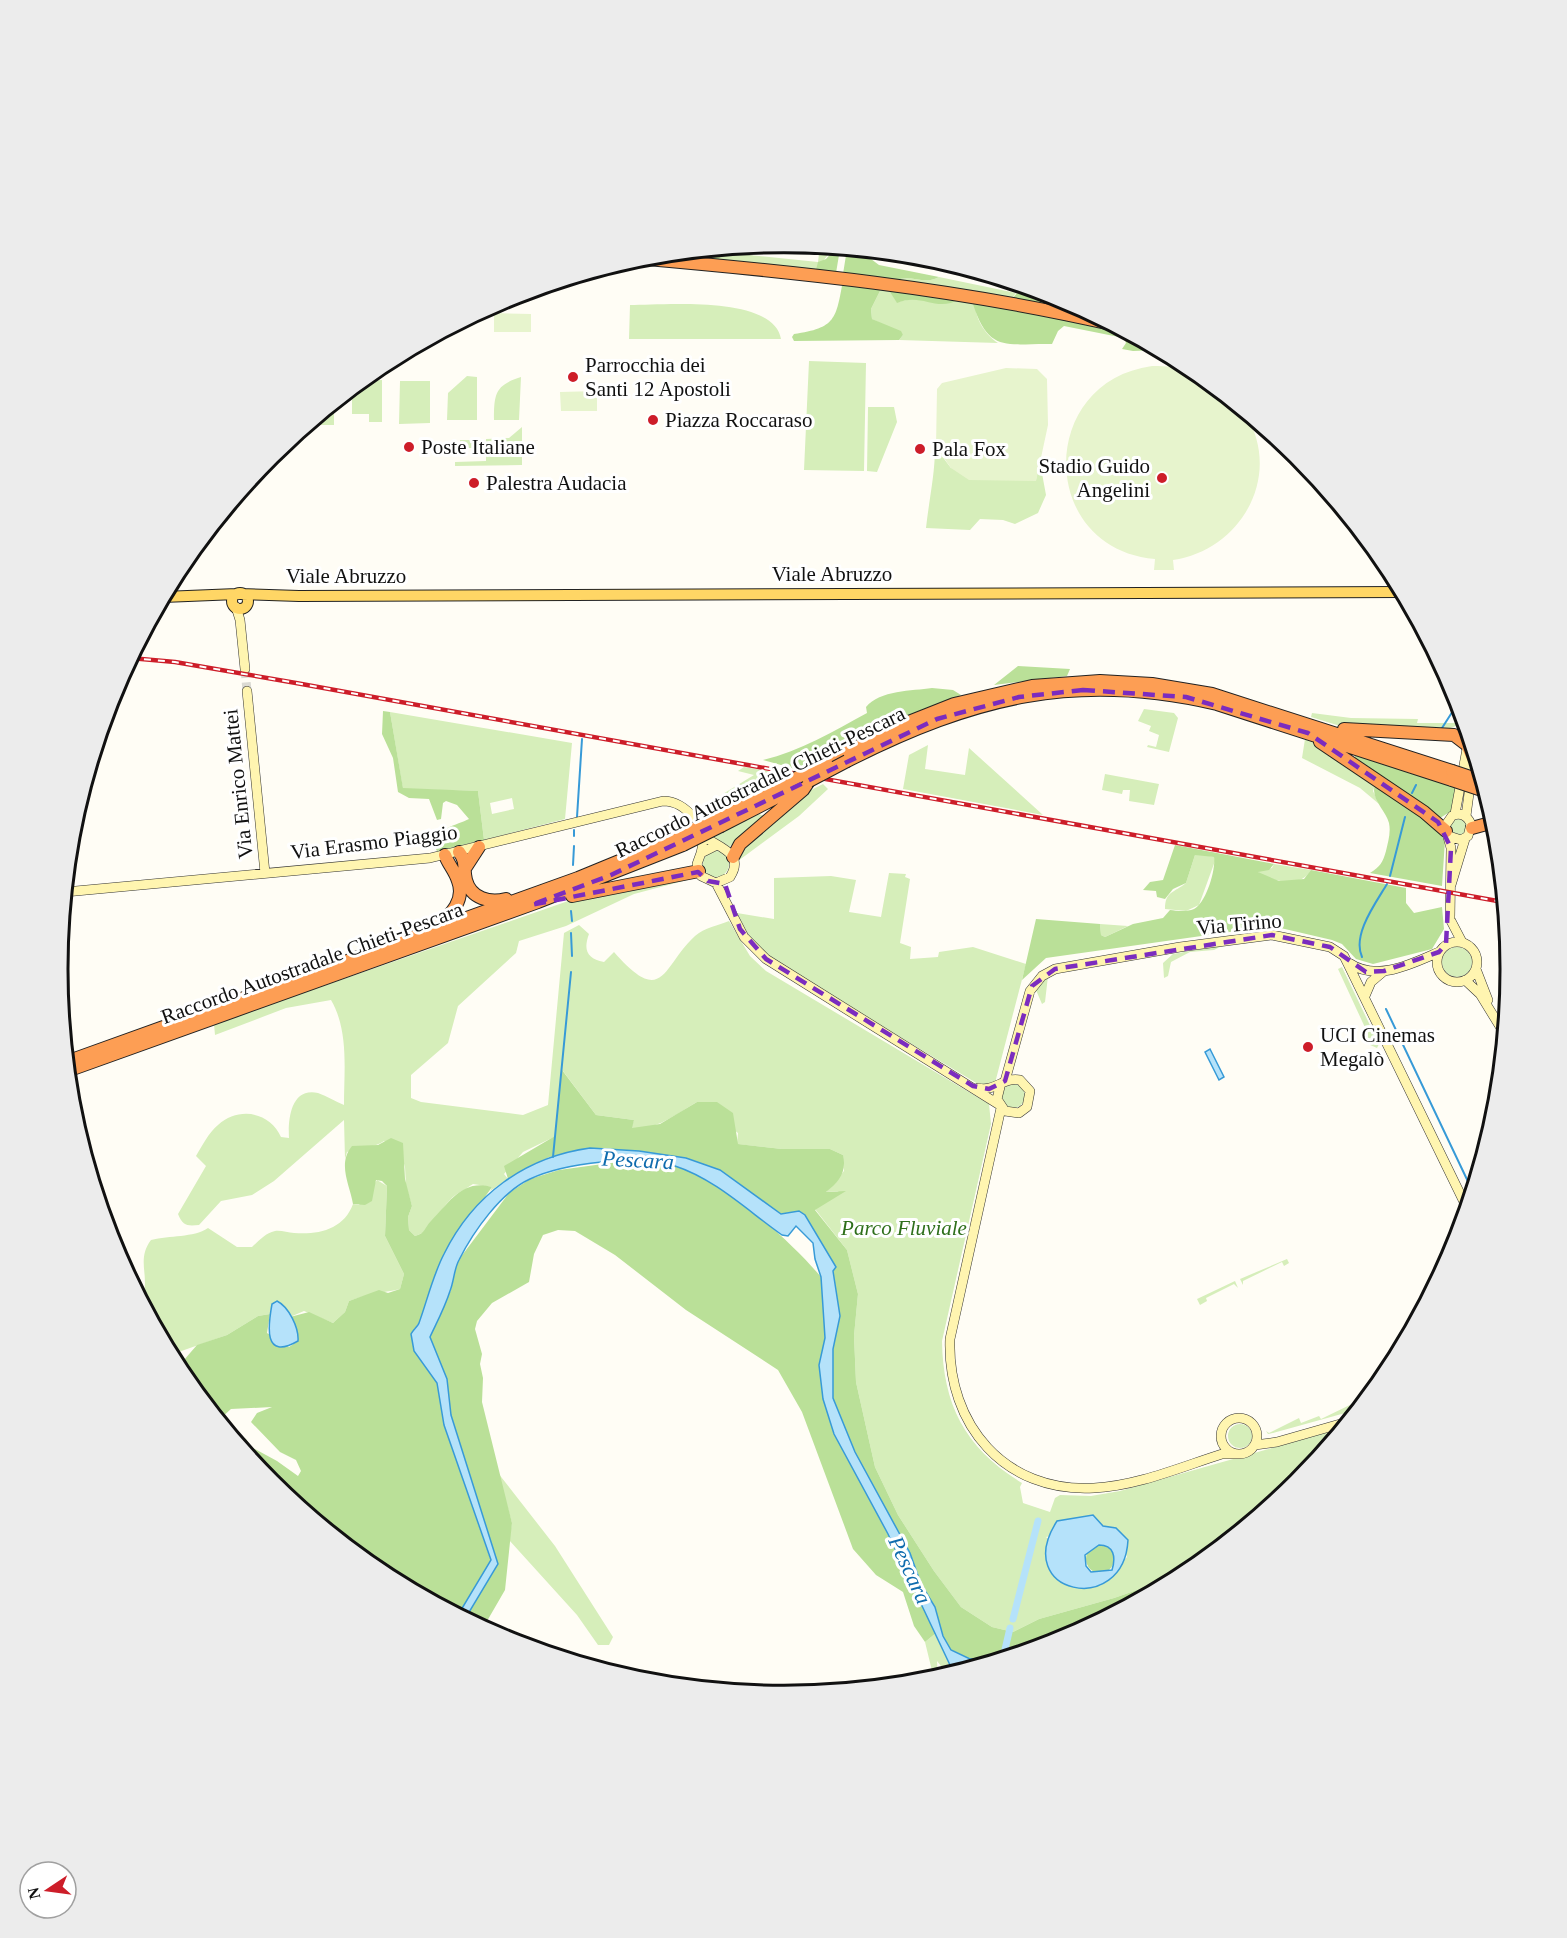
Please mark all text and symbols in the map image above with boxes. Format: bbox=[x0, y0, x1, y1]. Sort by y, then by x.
place label: Parrocchia dei Santi 12 Apostoli bbox=[585, 353, 731, 401]
marker: Parrocchia dei Santi 12 Apostoli bbox=[566, 370, 580, 384]
place label: Piazza Roccaraso bbox=[665, 408, 813, 432]
marker: Piazza Roccaraso bbox=[646, 413, 660, 427]
place label: Poste Italiane bbox=[421, 435, 535, 459]
place label: Pala Fox bbox=[932, 437, 1007, 461]
marker: Poste Italiane bbox=[402, 440, 416, 454]
marker: Pala Fox bbox=[913, 442, 927, 456]
place label: Stadio Guido Angelini bbox=[1039, 454, 1150, 502]
place label: Palestra Audacia bbox=[486, 471, 627, 495]
marker: Stadio Guido Angelini bbox=[1155, 471, 1169, 485]
marker: Palestra Audacia bbox=[467, 476, 481, 490]
street label: Viale Abruzzo bbox=[772, 562, 892, 586]
street label: Viale Abruzzo bbox=[286, 564, 406, 588]
street label: Raccordo Autostradale Chieti-Pescara bbox=[611, 701, 909, 863]
street label: Via Enrico Mattei bbox=[218, 708, 258, 860]
street label: Via Erasmo Piaggio bbox=[289, 820, 459, 864]
street label: Raccordo Autostradale Chieti-Pescara bbox=[158, 897, 467, 1029]
street label: Via Tirino bbox=[1195, 908, 1283, 940]
place label: UCI Cinemas Megalò bbox=[1320, 1023, 1435, 1071]
marker: UCI Cinemas Megalò bbox=[1301, 1040, 1315, 1054]
water label: Pescara bbox=[600, 1146, 675, 1174]
park label: Parco Fluviale bbox=[840, 1216, 967, 1240]
water label: Pescara bbox=[883, 1531, 937, 1608]
north arrow bbox=[18, 1860, 78, 1920]
text: N bbox=[24, 1885, 43, 1901]

